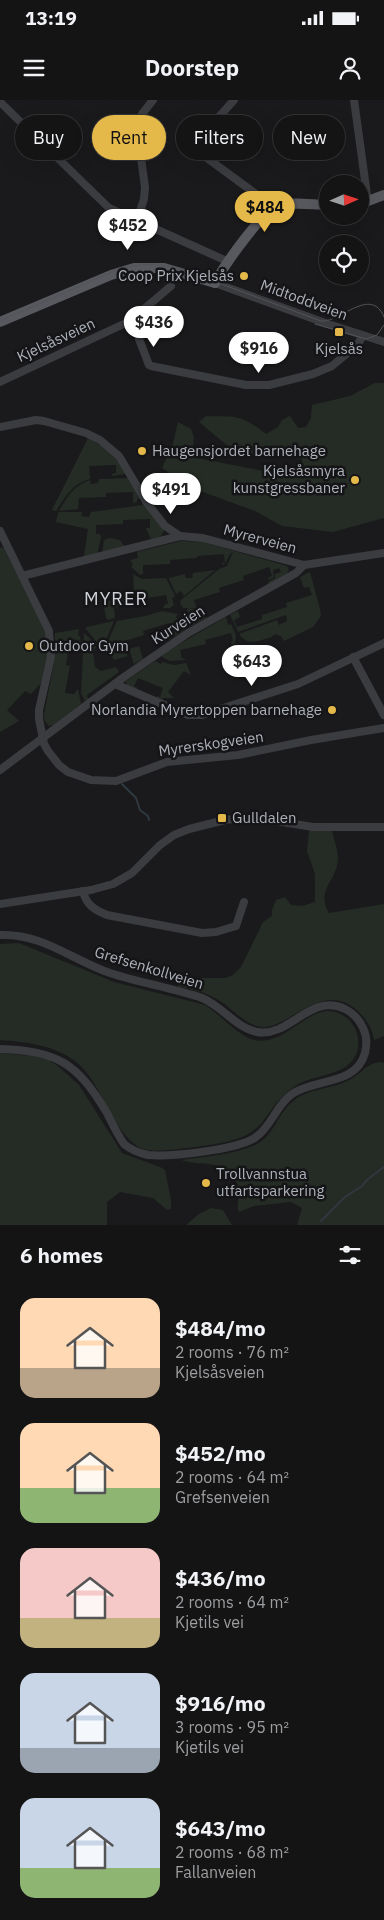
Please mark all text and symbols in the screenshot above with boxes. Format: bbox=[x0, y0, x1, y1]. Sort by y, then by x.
text: 13:19 bbox=[25, 6, 77, 30]
text: Doorstep bbox=[145, 53, 239, 82]
icon: menu bbox=[20, 54, 48, 82]
icon: person bbox=[336, 54, 364, 82]
chip: Buy bbox=[15, 115, 82, 160]
chip: Rent bbox=[92, 115, 166, 160]
chip: Filters bbox=[176, 115, 263, 160]
chip: New bbox=[273, 115, 345, 160]
north arrow bbox=[319, 175, 369, 225]
map controls bbox=[319, 175, 369, 285]
pin: $484 bbox=[235, 190, 295, 233]
text: $484 bbox=[246, 197, 284, 217]
pin: $452 bbox=[98, 208, 158, 251]
text: $452 bbox=[109, 215, 147, 235]
button: locate bbox=[319, 235, 369, 285]
place label: Coop Prix Kjelsås bbox=[118, 266, 234, 285]
marker: Coop Prix Kjelsås bbox=[238, 270, 250, 282]
street label: Midtoddveien bbox=[258, 275, 350, 324]
pin: $436 bbox=[124, 306, 184, 348]
text: $436 bbox=[135, 312, 173, 332]
street label: Kjelsåsveien bbox=[14, 313, 98, 366]
marker: Kjelsås bbox=[333, 326, 345, 338]
pin: $916 bbox=[229, 332, 289, 374]
text: $916 bbox=[240, 338, 278, 358]
place label: Kjelsås bbox=[315, 339, 363, 358]
place label: Haugensjordet barnehage bbox=[152, 441, 326, 460]
marker: Haugensjordet barnehage bbox=[136, 445, 148, 457]
place label: Kjelsåsmyra kunstgressbaner bbox=[233, 461, 345, 497]
pin: $491 bbox=[141, 472, 201, 515]
marker: Kjelsåsmyra kunstgressbaner bbox=[349, 474, 361, 486]
text: $491 bbox=[152, 479, 190, 499]
street label: Myrerveien bbox=[221, 520, 299, 557]
district label: MYRER bbox=[84, 587, 148, 610]
street label: Kurveien bbox=[147, 601, 208, 648]
place label: Outdoor Gym bbox=[39, 636, 129, 655]
marker: Outdoor Gym bbox=[23, 640, 35, 652]
pin: $643 bbox=[222, 644, 282, 687]
text: $643 bbox=[233, 651, 271, 671]
place label: Norlandia Myrertoppen barnehage bbox=[91, 700, 322, 719]
marker: Norlandia Myrertoppen barnehage bbox=[326, 704, 338, 716]
street label: Myrerskogveien bbox=[157, 727, 265, 760]
place label: Gulldalen bbox=[232, 808, 297, 827]
marker: Gulldalen bbox=[216, 812, 228, 824]
street label: Grefsenkollveien bbox=[92, 942, 206, 993]
place label: Trollvannstua utfartsparkering bbox=[216, 1164, 325, 1200]
marker: Trollvannstua utfartsparkering bbox=[200, 1177, 212, 1189]
text: 6 homes bbox=[20, 1241, 103, 1269]
icon: filters bbox=[336, 1241, 364, 1269]
text: $484/mo bbox=[175, 1314, 266, 1342]
icon: home bbox=[60, 1318, 120, 1378]
text: 2 rooms · 76 m² bbox=[175, 1342, 289, 1362]
text: Kjelsåsveien bbox=[175, 1362, 265, 1382]
text: $452/mo bbox=[175, 1439, 266, 1467]
icon: home bbox=[60, 1443, 120, 1503]
text: 2 rooms · 64 m² bbox=[175, 1467, 289, 1487]
text: Grefsenveien bbox=[175, 1487, 270, 1507]
text: $436/mo bbox=[175, 1564, 266, 1592]
icon: home bbox=[60, 1568, 120, 1628]
text: 2 rooms · 64 m² bbox=[175, 1592, 289, 1612]
text: Kjetils vei bbox=[175, 1612, 244, 1632]
text: $916/mo bbox=[175, 1689, 266, 1717]
icon: home bbox=[60, 1693, 120, 1753]
text: 3 rooms · 95 m² bbox=[175, 1717, 289, 1737]
text: Kjetils vei bbox=[175, 1737, 244, 1757]
text: $643/mo bbox=[175, 1814, 266, 1842]
icon: home bbox=[60, 1818, 120, 1878]
text: 2 rooms · 68 m² bbox=[175, 1842, 289, 1862]
text: Fallanveien bbox=[175, 1862, 256, 1882]

